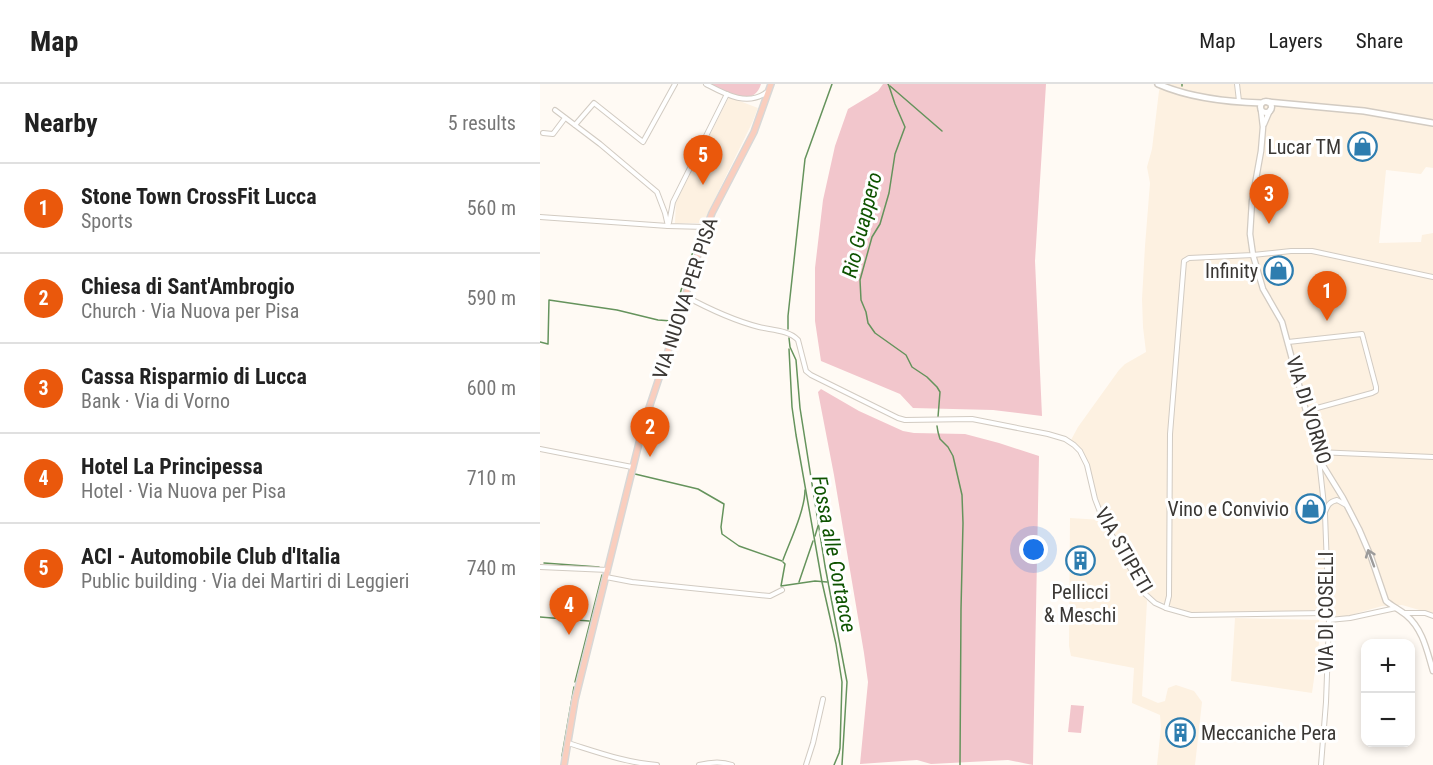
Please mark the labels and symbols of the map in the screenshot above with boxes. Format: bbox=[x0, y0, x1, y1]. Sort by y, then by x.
shop icon: Lucar TM bbox=[1346, 131, 1378, 163]
pin: 5 bbox=[684, 135, 722, 185]
place label: Lucar TM bbox=[1268, 135, 1341, 159]
water label: Rio Guappero bbox=[837, 170, 887, 280]
pin: 3 bbox=[1250, 174, 1288, 224]
street label: VIA NUOVA PER PISA bbox=[648, 214, 723, 382]
shop icon: Infinity bbox=[1263, 255, 1295, 287]
place label: Infinity bbox=[1205, 259, 1258, 283]
pin: 1 bbox=[1308, 272, 1346, 321]
street label: VIA DI VORNO bbox=[1281, 353, 1337, 467]
pin: 2 bbox=[630, 408, 670, 457]
water label: Fossa alle Cortacce bbox=[807, 474, 861, 634]
shop icon: Vino e Convivio bbox=[1294, 493, 1326, 525]
place label: Vino e Convivio bbox=[1168, 497, 1289, 521]
street label: VIA STIPETI bbox=[1090, 503, 1158, 597]
your location bbox=[1019, 535, 1048, 564]
building icon: Pellicci & Meschi bbox=[1064, 545, 1096, 577]
one-way arrow bbox=[1364, 549, 1375, 568]
street label: VIA DI COSELLI bbox=[1314, 551, 1338, 673]
place label: Pellicci & Meschi bbox=[1044, 580, 1116, 627]
pin: 4 bbox=[549, 586, 588, 635]
building icon: Meccaniche Pera bbox=[1164, 717, 1196, 749]
place label: Meccaniche Pera bbox=[1201, 721, 1336, 745]

